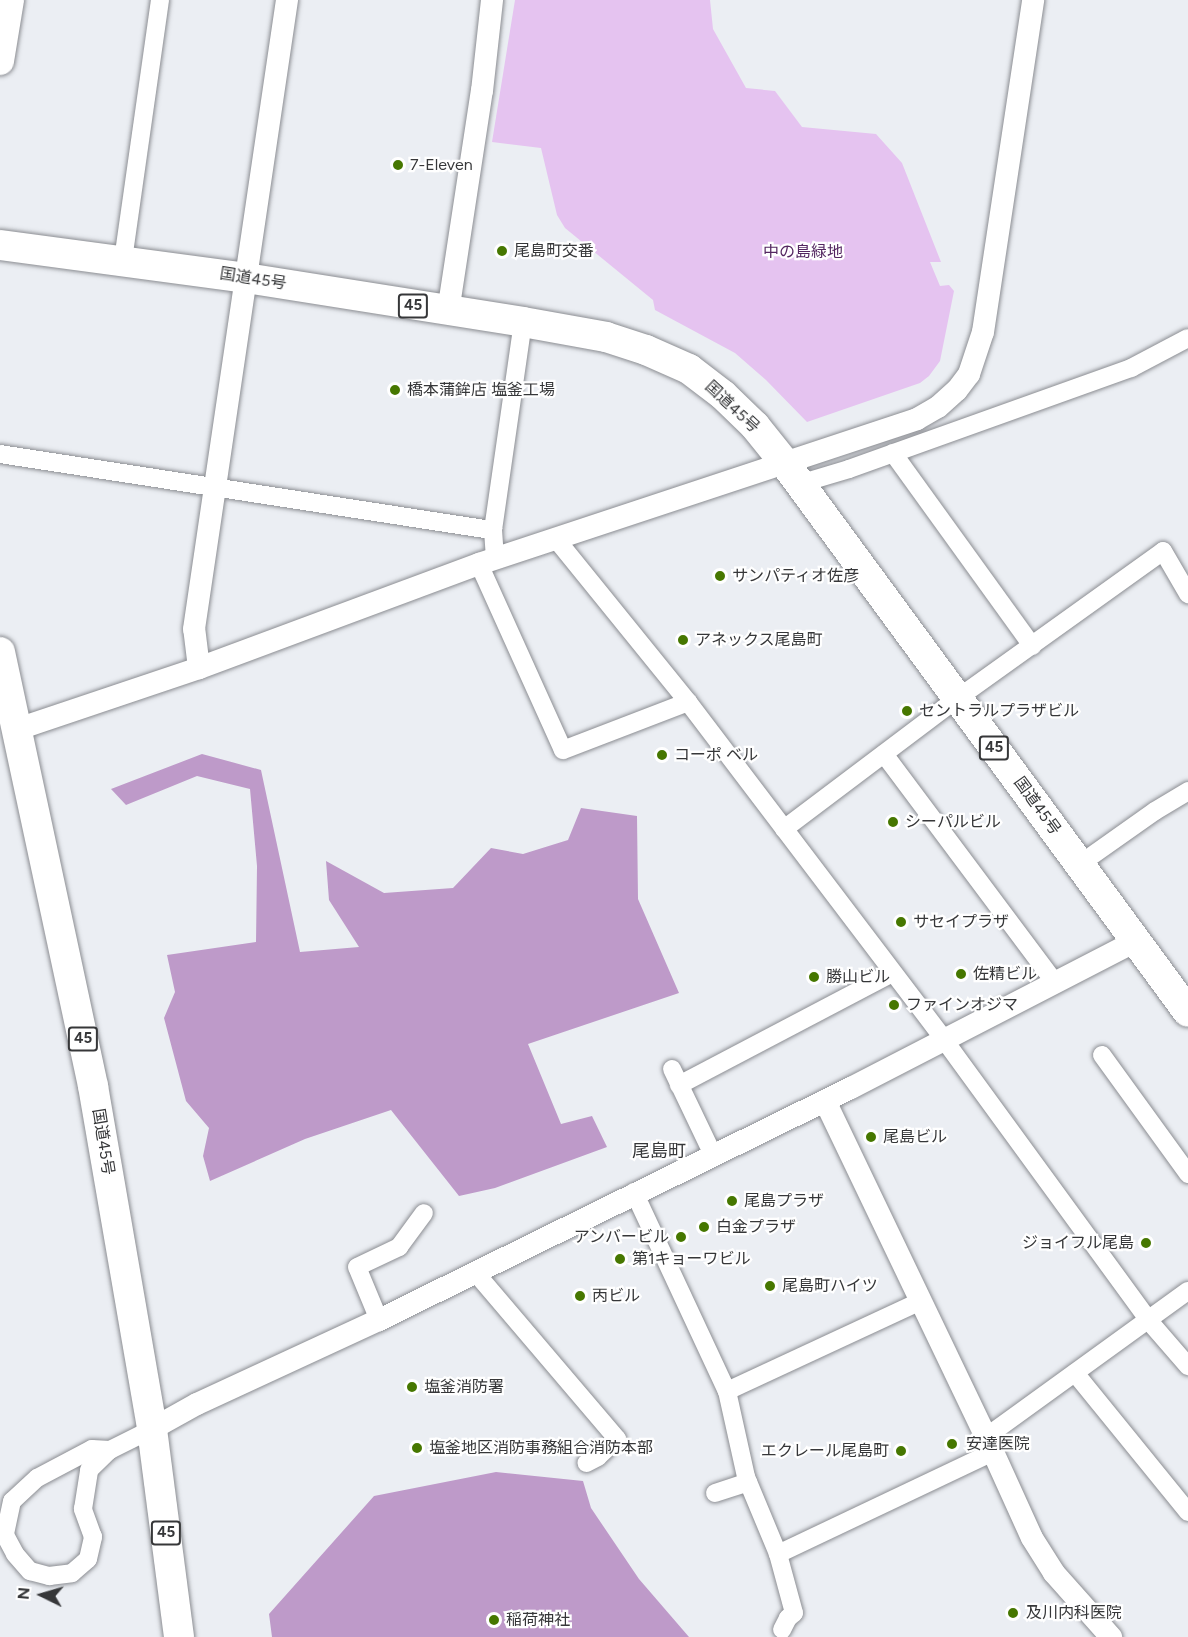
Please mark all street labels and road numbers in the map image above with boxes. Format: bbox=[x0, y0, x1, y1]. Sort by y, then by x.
street label: 国道45号 bbox=[218, 264, 288, 294]
road number: 45 bbox=[396, 294, 430, 318]
street label: 国道45号 bbox=[701, 377, 763, 437]
road number: 45 bbox=[978, 736, 1010, 760]
street label: 国道45号 bbox=[1010, 773, 1064, 839]
road number: 45 bbox=[66, 1027, 100, 1051]
street label: 国道45号 bbox=[88, 1107, 118, 1177]
road number: 45 bbox=[150, 1521, 182, 1545]

